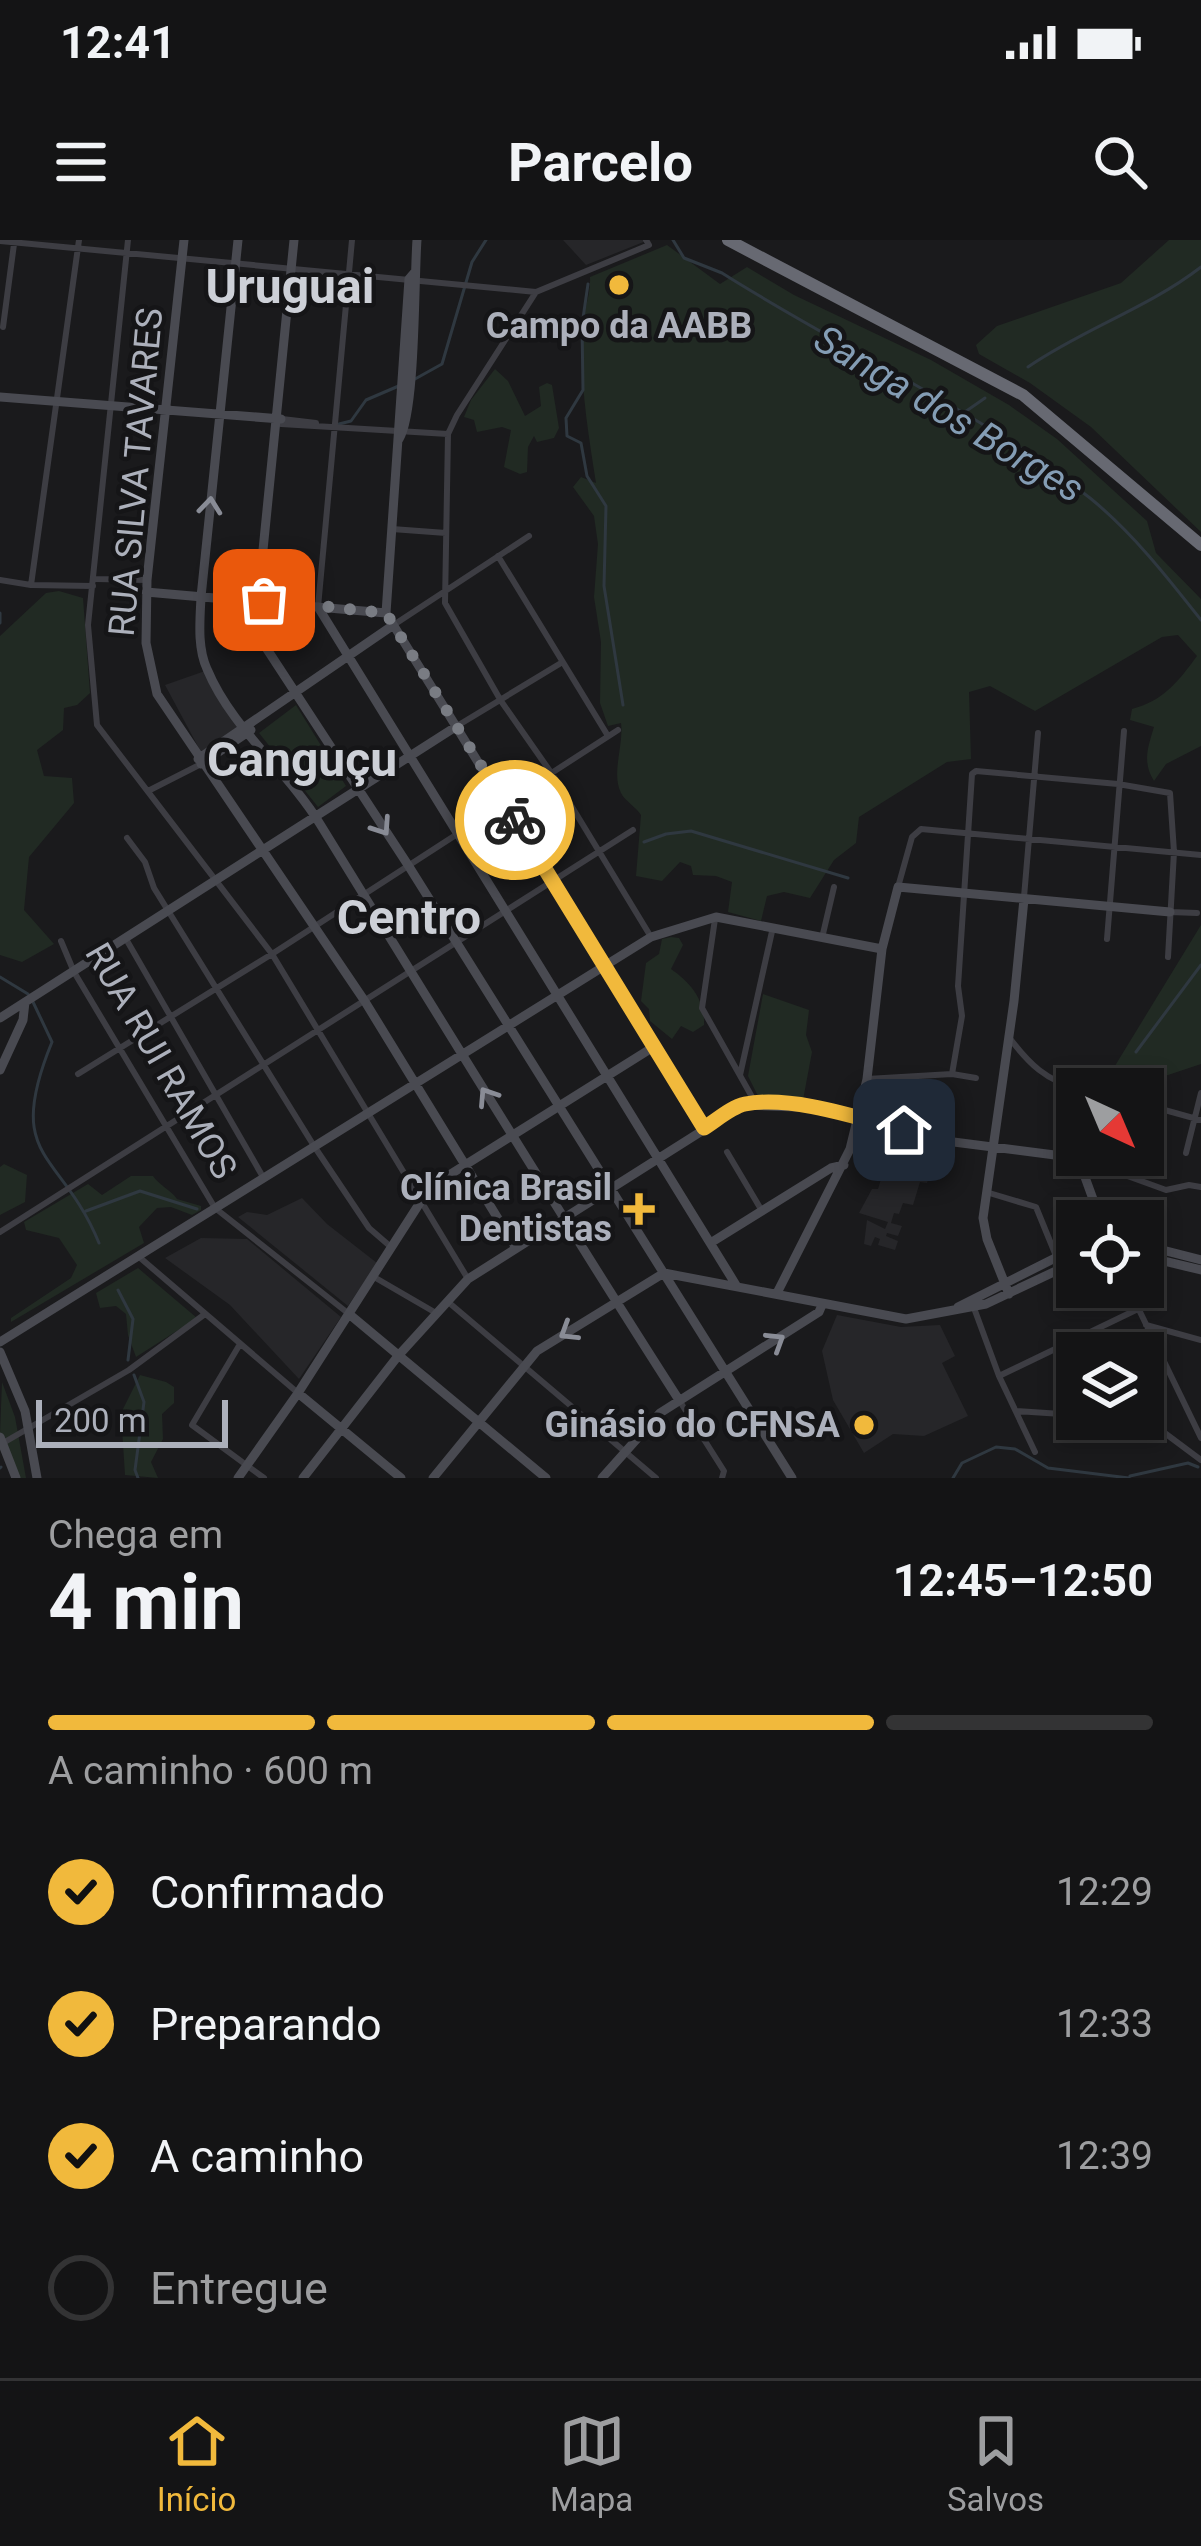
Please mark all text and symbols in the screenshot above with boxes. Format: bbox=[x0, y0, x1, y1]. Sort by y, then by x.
text: 12:41 bbox=[60, 16, 176, 69]
icon: menu bbox=[48, 129, 114, 195]
icon: search bbox=[1087, 129, 1153, 195]
text: Parcelo bbox=[508, 131, 693, 194]
district label: Uruguai bbox=[206, 258, 374, 315]
marker: Campo da AABB bbox=[606, 272, 632, 298]
place label: Campo da AABB bbox=[486, 305, 752, 347]
street label: RUA SILVA TAVARES bbox=[101, 306, 171, 638]
water label: Sanga dos Borges bbox=[806, 316, 1092, 512]
one-way arrow bbox=[197, 496, 222, 515]
pin bbox=[213, 549, 315, 651]
icon: bag bbox=[231, 567, 297, 633]
district label: Canguçu bbox=[207, 731, 397, 788]
courier bbox=[455, 760, 575, 880]
icon: bike bbox=[482, 787, 548, 853]
one-way arrow bbox=[368, 814, 390, 836]
district label: Centro bbox=[337, 889, 481, 946]
street label: RUA RUI RAMOS bbox=[77, 936, 245, 1186]
north arrow bbox=[1056, 1068, 1164, 1176]
map controls bbox=[1056, 1068, 1164, 1440]
pin bbox=[853, 1079, 955, 1181]
one-way arrow bbox=[480, 1088, 502, 1110]
icon: home bbox=[871, 1097, 937, 1163]
place label: Clínica Brasil Dentistas bbox=[400, 1167, 612, 1250]
marker: Clínica Brasil Dentistas bbox=[623, 1193, 655, 1225]
button: locate bbox=[1056, 1200, 1164, 1308]
one-way arrow bbox=[559, 1318, 581, 1340]
button: layers bbox=[1056, 1332, 1164, 1440]
one-way arrow bbox=[762, 1333, 784, 1355]
scale bar bbox=[36, 1394, 228, 1447]
text: 200 m bbox=[54, 1401, 147, 1440]
place label: Ginásio do CFNSA bbox=[545, 1404, 841, 1446]
marker: Ginásio do CFNSA bbox=[851, 1412, 877, 1438]
text: Chega em bbox=[48, 1512, 223, 1558]
text: 12:45–12:50 bbox=[893, 1554, 1153, 1607]
text: 4 min bbox=[48, 1557, 244, 1648]
text: A caminho · 600 m bbox=[48, 1748, 373, 1794]
icon: check bbox=[48, 1859, 114, 1925]
text: Confirmado bbox=[150, 1866, 385, 1919]
text: 12:29 bbox=[1056, 1869, 1153, 1915]
icon: check bbox=[48, 1991, 114, 2057]
text: Preparando bbox=[150, 1998, 382, 2051]
text: 12:33 bbox=[1056, 2001, 1153, 2047]
icon: check bbox=[48, 2123, 114, 2189]
text: A caminho bbox=[150, 2130, 364, 2183]
text: 12:39 bbox=[1056, 2133, 1153, 2179]
text: Entregue bbox=[150, 2262, 328, 2315]
tab: Início bbox=[157, 2408, 236, 2519]
tab: Mapa bbox=[550, 2408, 633, 2519]
tab: Salvos bbox=[947, 2408, 1044, 2519]

